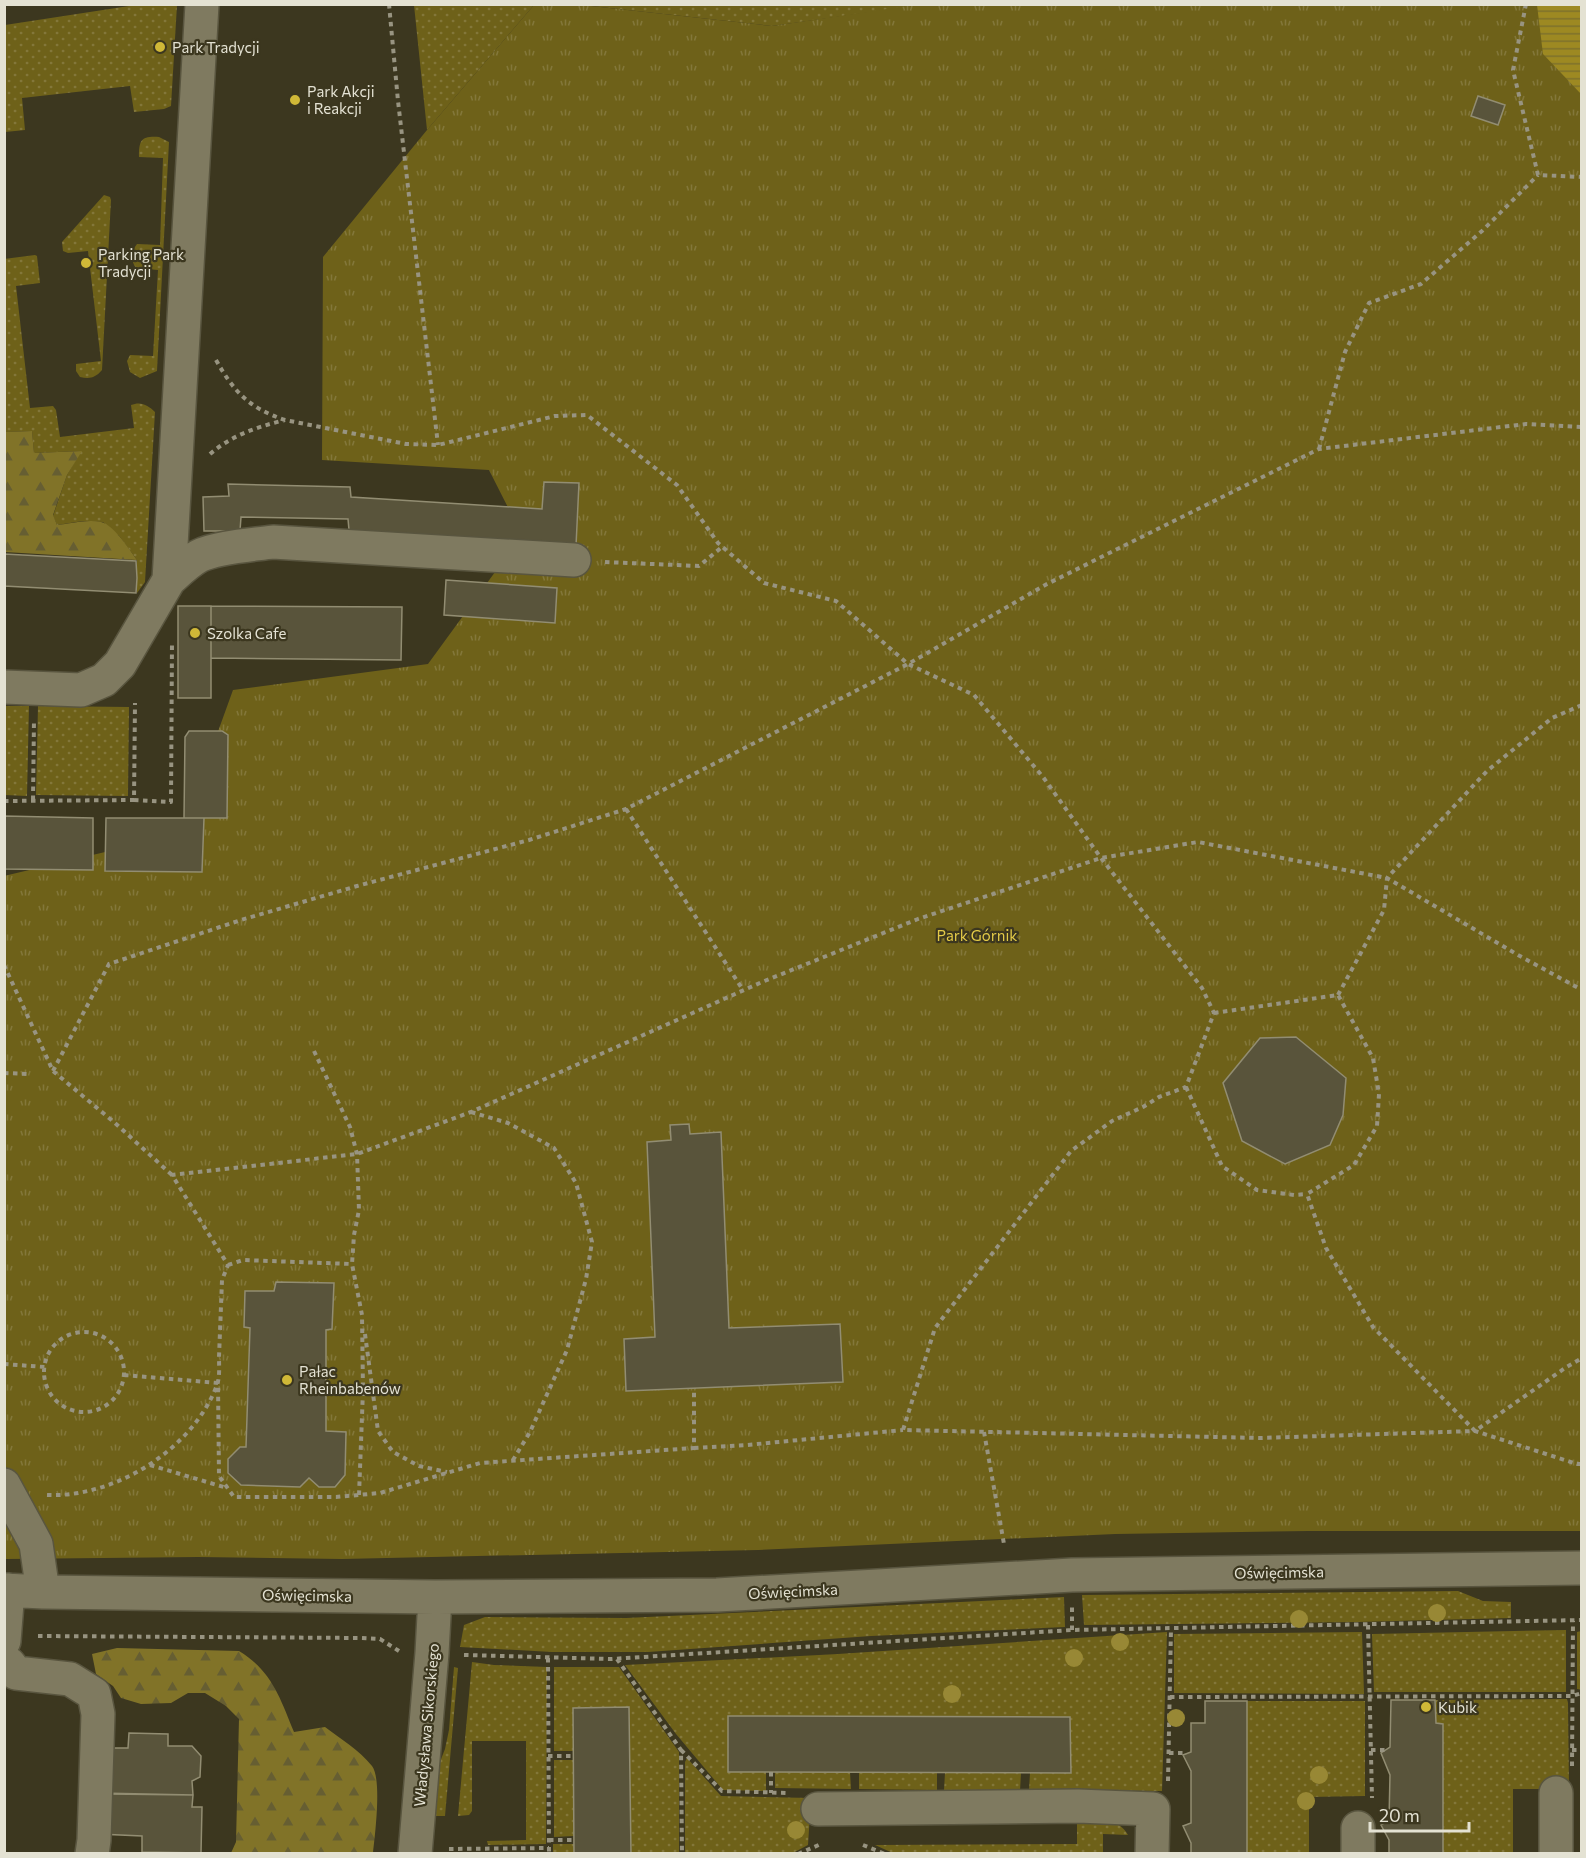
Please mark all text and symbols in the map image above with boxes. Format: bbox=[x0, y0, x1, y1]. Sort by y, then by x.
place label: Park Tradycji bbox=[172, 38, 260, 56]
marker: Park Tradycji bbox=[153, 40, 167, 54]
place label: Park Akcji i Reakcji bbox=[307, 82, 375, 117]
marker: Park Akcji i Reakcji bbox=[288, 93, 302, 107]
place label: Parking Park Tradycji bbox=[98, 245, 184, 280]
marker: Parking Park Tradycji bbox=[79, 256, 93, 270]
place label: Szolka Cafe bbox=[207, 624, 287, 642]
marker: Szolka Cafe bbox=[188, 626, 202, 640]
park label: Park Górnik bbox=[937, 926, 1017, 944]
place label: Pałac Rheinbabenów bbox=[299, 1362, 401, 1397]
marker: Pałac Rheinbabenów bbox=[280, 1373, 294, 1387]
street label: Oświęcimska bbox=[1234, 1562, 1324, 1582]
street label: Oświęcimska bbox=[748, 1580, 838, 1602]
street label: Oświęcimska bbox=[262, 1585, 352, 1605]
street label: Władysława Sikorskiego bbox=[410, 1642, 442, 1808]
place label: Kubik bbox=[1438, 1698, 1477, 1716]
marker: Kubik bbox=[1419, 1700, 1433, 1714]
scale bar bbox=[1370, 1795, 1469, 1833]
text: 20 m bbox=[1379, 1804, 1420, 1826]

